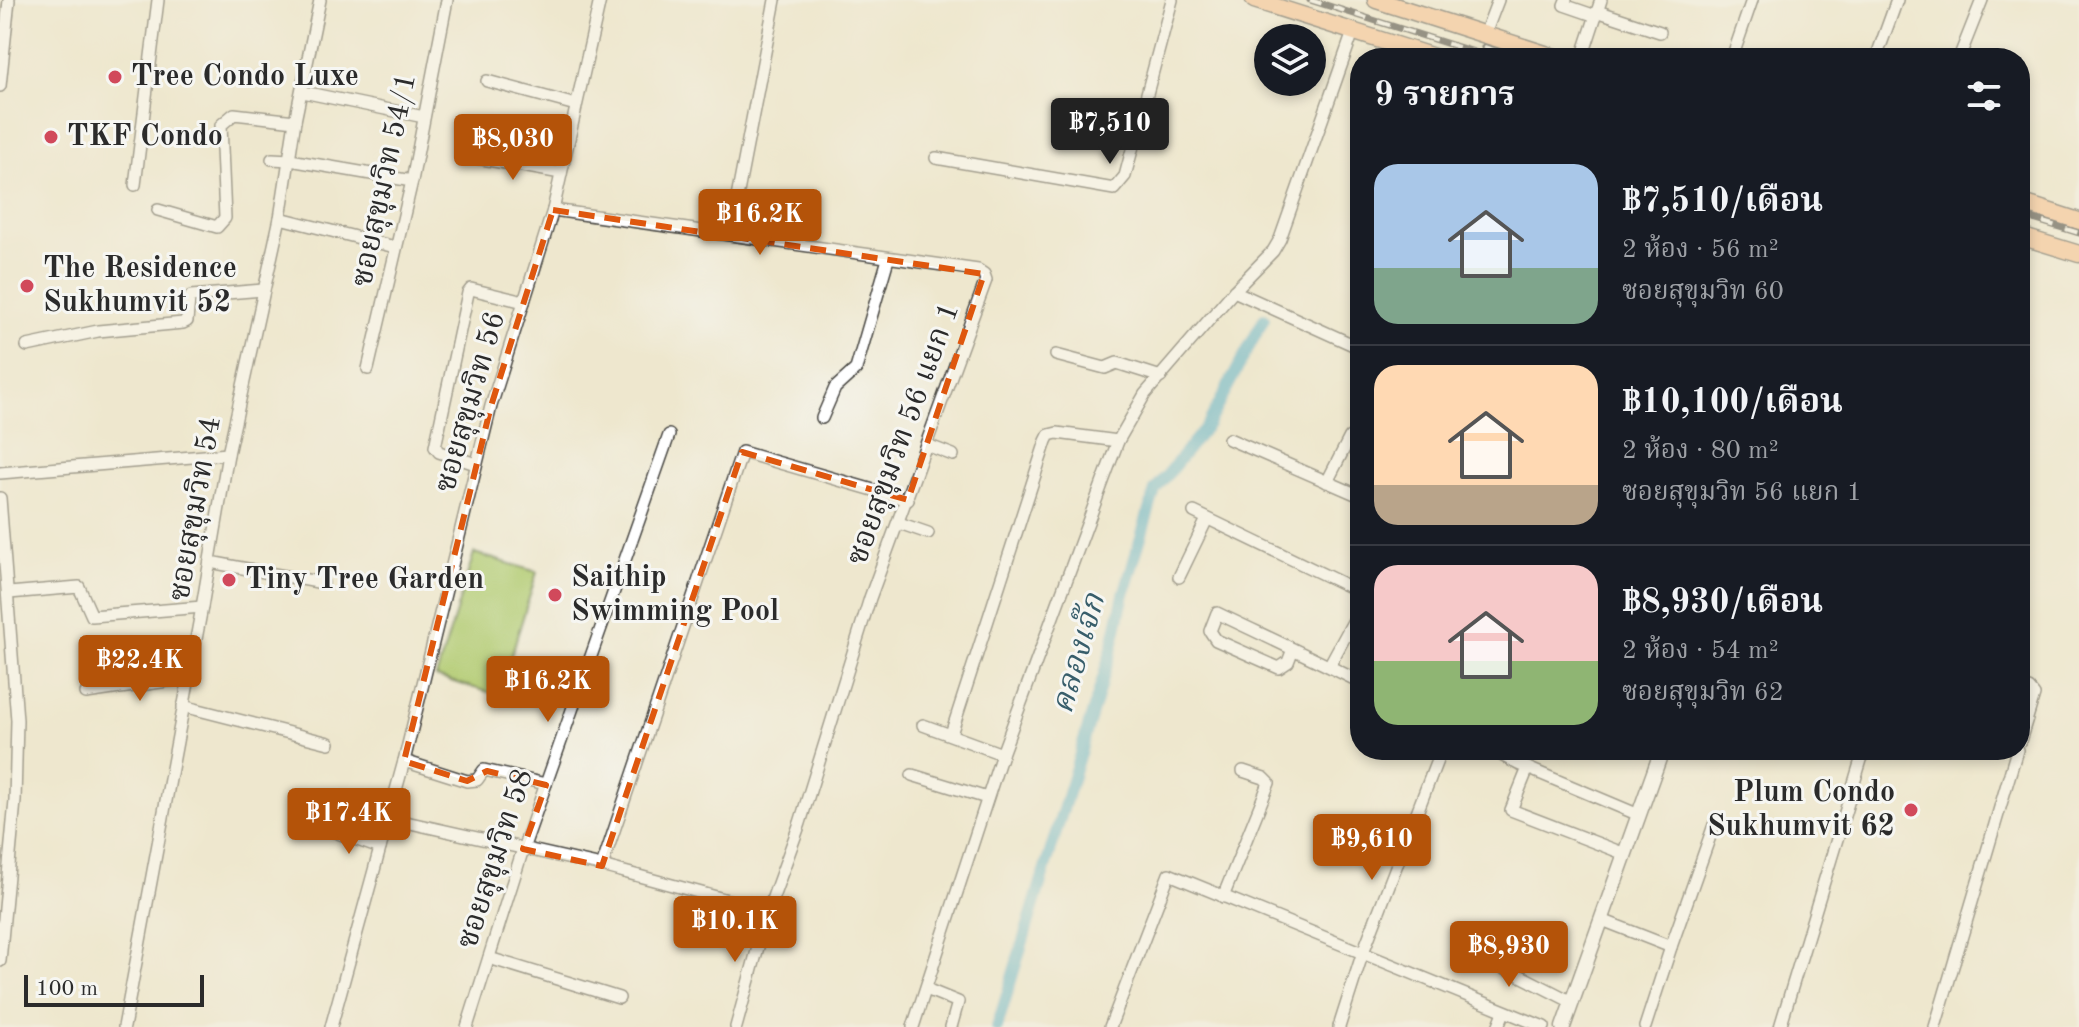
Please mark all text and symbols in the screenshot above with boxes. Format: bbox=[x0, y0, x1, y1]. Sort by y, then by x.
map controls bbox=[1254, 24, 1326, 96]
button: layers bbox=[1254, 24, 1326, 96]
place label: Tree Condo Luxe bbox=[131, 62, 359, 92]
marker: Tree Condo Luxe bbox=[106, 68, 124, 86]
street label: ซอยสุขุมวิท 54/1 bbox=[345, 70, 424, 290]
icon: filters bbox=[1962, 74, 2006, 118]
text: 9 รายการ bbox=[1374, 79, 1515, 113]
pin: ฿7,510 bbox=[1045, 98, 1175, 166]
text: ฿7,510 bbox=[1069, 111, 1151, 137]
pin: ฿8,030 bbox=[448, 114, 578, 182]
place label: TKF Condo bbox=[67, 122, 223, 152]
text: ฿8,030 bbox=[472, 127, 554, 153]
marker: TKF Condo bbox=[42, 128, 60, 146]
text: ฿7,510/เดือน bbox=[1622, 185, 1823, 219]
pin: ฿16.2K bbox=[695, 189, 825, 257]
icon: home bbox=[1438, 196, 1534, 292]
text: ฿16.2K bbox=[716, 202, 804, 228]
text: 2 ห้อง · 56 m² bbox=[1622, 237, 1779, 263]
place label: The Residence Sukhumvit 52 bbox=[43, 254, 237, 318]
marker: The Residence Sukhumvit 52 bbox=[18, 277, 36, 295]
text: ซอยสุขุมวิท 60 bbox=[1622, 279, 1784, 305]
street label: ซอยสุขุมวิท 56 แยก 1 bbox=[840, 298, 967, 570]
street label: ซอยสุขุมวิท 56 bbox=[428, 307, 513, 496]
text: ฿10,100/เดือน bbox=[1622, 386, 1843, 420]
icon: home bbox=[1438, 397, 1534, 493]
street label: ซอยสุขุมวิท 54 bbox=[162, 414, 229, 604]
text: 2 ห้อง · 80 m² bbox=[1622, 438, 1779, 464]
text: ซอยสุขุมวิท 56 แยก 1 bbox=[1622, 480, 1862, 506]
place label: Saithip Swimming Pool bbox=[571, 563, 779, 627]
place label: Tiny Tree Garden bbox=[245, 565, 484, 595]
marker: Tiny Tree Garden bbox=[220, 571, 238, 589]
marker: Saithip Swimming Pool bbox=[546, 586, 564, 604]
text: ฿8,930/เดือน bbox=[1622, 586, 1823, 620]
water label: คลองเจ๊ก bbox=[1044, 588, 1113, 717]
icon: home bbox=[1438, 597, 1534, 693]
pin: ฿22.4K bbox=[75, 635, 205, 703]
text: 2 ห้อง · 54 m² bbox=[1622, 638, 1779, 664]
text: ฿22.4K bbox=[96, 648, 184, 674]
pin: ฿16.2K bbox=[483, 656, 613, 724]
text: ฿16.2K bbox=[504, 669, 592, 695]
text: ซอยสุขุมวิท 62 bbox=[1622, 680, 1784, 706]
street label: ซอยสุขุมวิท 58 bbox=[450, 765, 541, 953]
place label: Plum Condo Sukhumvit 62 bbox=[1707, 778, 1895, 842]
pin: ฿17.4K bbox=[284, 788, 414, 856]
text: ฿17.4K bbox=[305, 801, 393, 827]
marker: Plum Condo Sukhumvit 62 bbox=[1902, 801, 1920, 819]
pin: ฿9,610 bbox=[1307, 814, 1437, 882]
text: ฿9,610 bbox=[1331, 827, 1413, 853]
pin: ฿10.1K bbox=[670, 896, 800, 964]
text: ฿10.1K bbox=[691, 909, 779, 935]
pin: ฿8,930 bbox=[1444, 921, 1574, 989]
text: ฿8,930 bbox=[1468, 934, 1550, 960]
scale bar bbox=[24, 971, 204, 1007]
text: 100 m bbox=[36, 978, 98, 1000]

